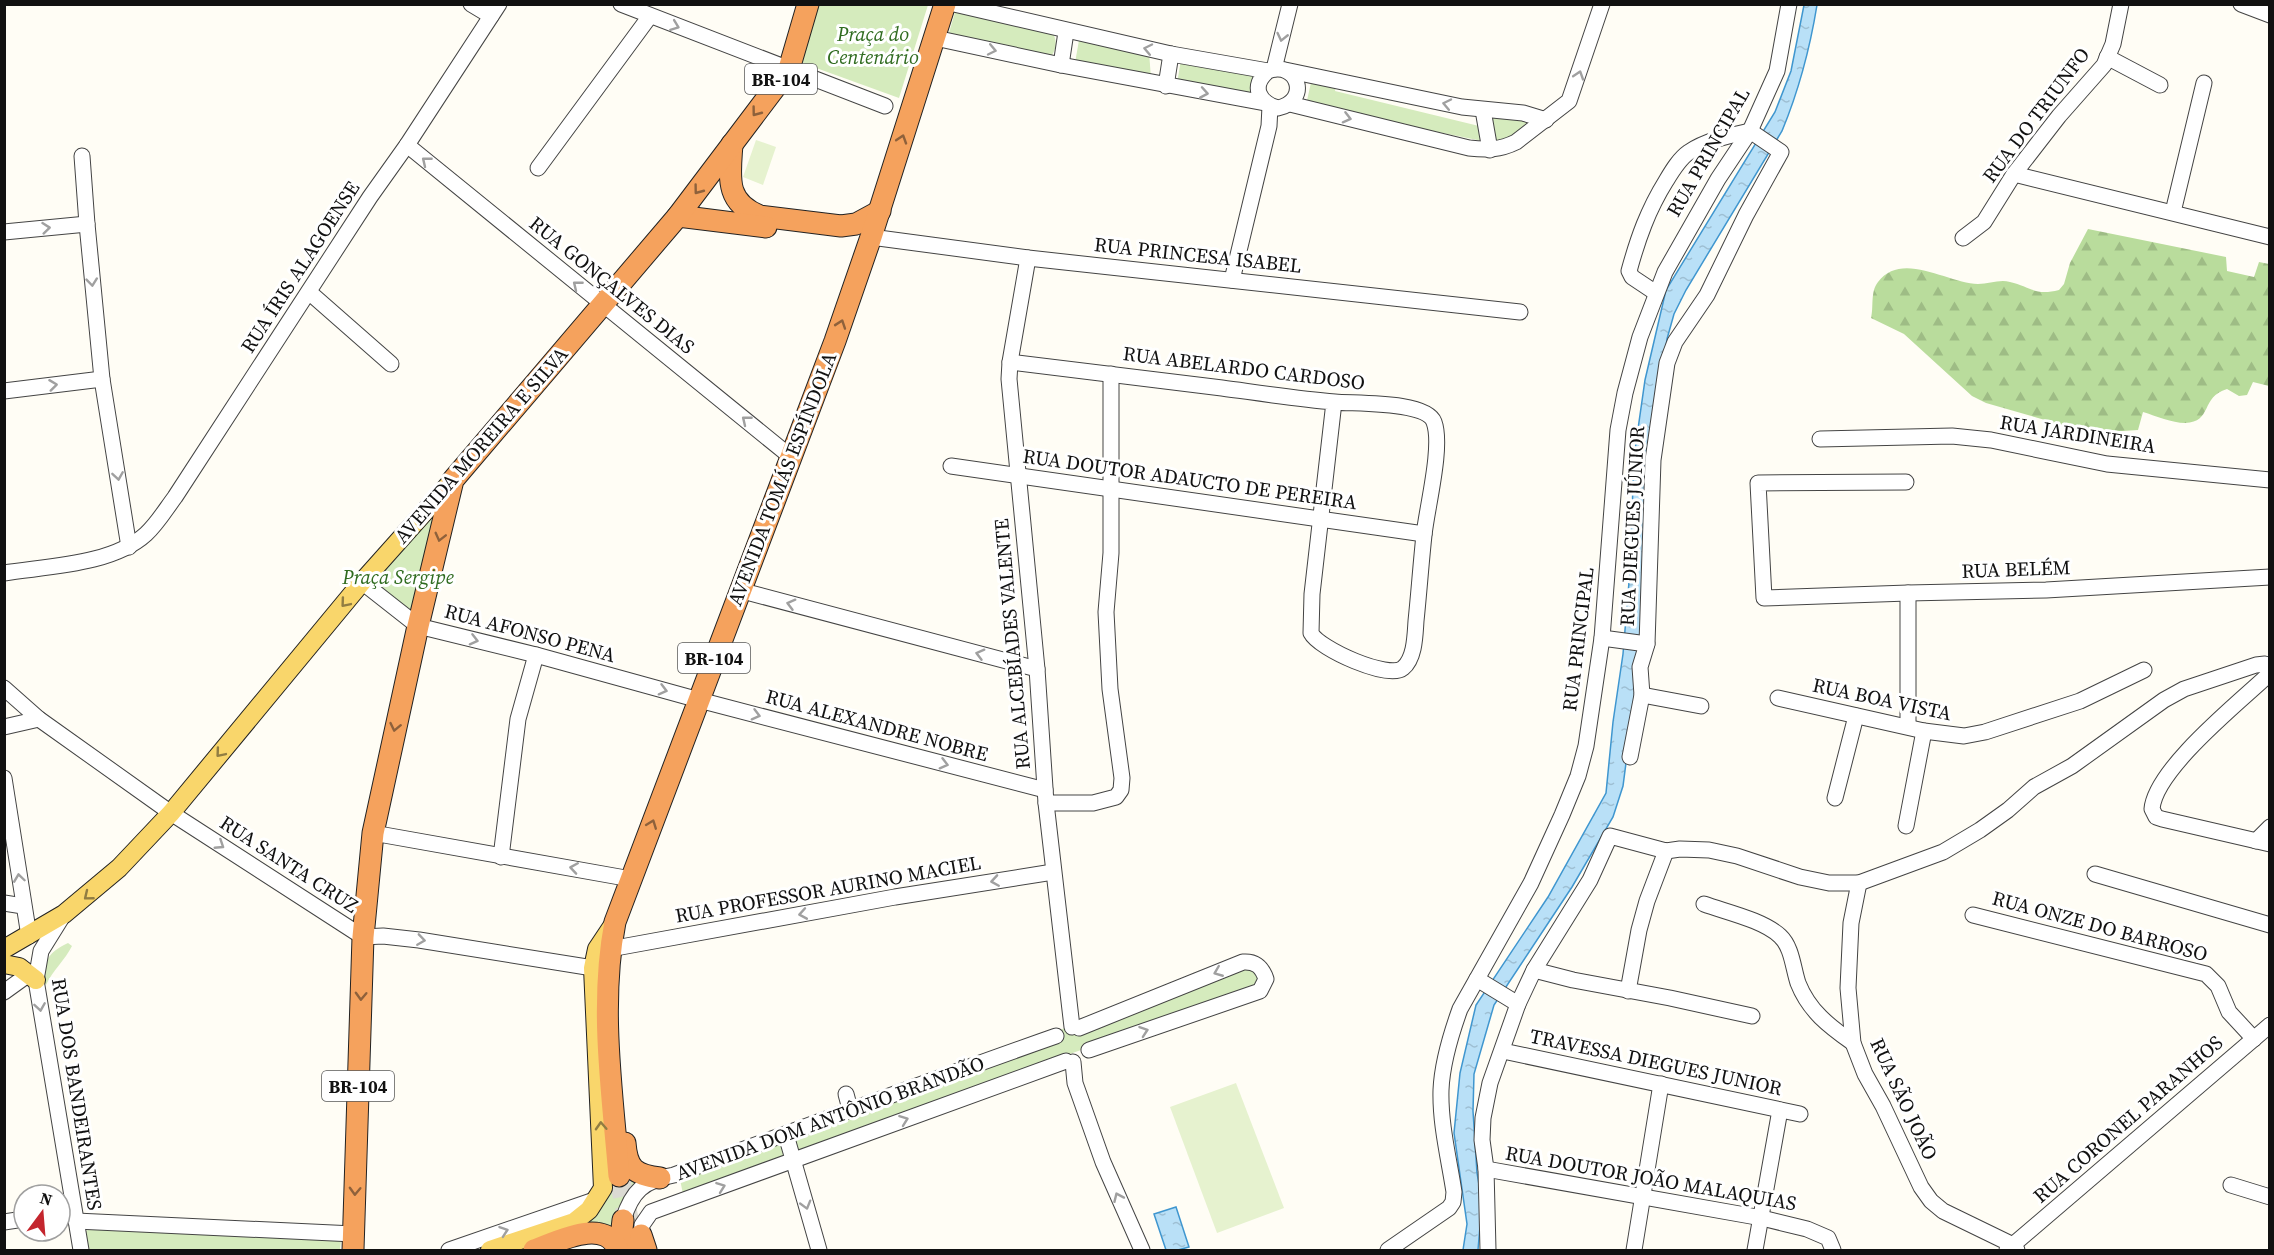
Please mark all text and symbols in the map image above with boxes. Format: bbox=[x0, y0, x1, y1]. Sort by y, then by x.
one-way arrow bbox=[669, 19, 680, 31]
park label: Praça do Centenário bbox=[827, 20, 919, 71]
one-way arrow bbox=[1276, 32, 1289, 42]
street label: RUA DO TRIUNFO bbox=[1976, 41, 2096, 189]
one-way arrow bbox=[987, 43, 997, 56]
one-way arrow bbox=[1144, 43, 1154, 56]
road number: BR-104 bbox=[745, 64, 817, 94]
one-way arrow bbox=[1572, 70, 1585, 81]
street label: RUA PRINCIPAL bbox=[1660, 82, 1756, 222]
one-way arrow bbox=[1199, 86, 1209, 98]
one-way arrow bbox=[1442, 98, 1452, 111]
one-way arrow bbox=[752, 106, 763, 117]
one-way arrow bbox=[1342, 111, 1352, 124]
one-way arrow bbox=[895, 134, 908, 145]
one-way arrow bbox=[422, 157, 433, 168]
street label: RUA ÍRIS ALAGOENSE bbox=[234, 176, 366, 358]
one-way arrow bbox=[694, 184, 705, 195]
street label: RUA GONÇALVES DIAS bbox=[523, 209, 701, 361]
one-way arrow bbox=[41, 222, 50, 235]
street label: RUA PRINCESA ISABEL bbox=[1093, 230, 1303, 280]
one-way arrow bbox=[85, 278, 98, 287]
one-way arrow bbox=[573, 281, 584, 292]
one-way arrow bbox=[833, 319, 846, 330]
street label: RUA ABELARDO CARDOSO bbox=[1122, 339, 1366, 397]
street label: AVENIDA MOREIRA E SILVA bbox=[388, 340, 575, 549]
street label: AVENIDA TOMÁS ESPÍNDOLA bbox=[721, 347, 844, 610]
one-way arrow bbox=[49, 379, 58, 392]
street label: RUA JARDINEIRA bbox=[1998, 408, 2159, 460]
one-way arrow bbox=[741, 417, 752, 428]
street label: RUA DIEGUES JÚNIOR bbox=[1613, 425, 1651, 627]
street label: RUA DOUTOR ADAUCTO DE PEREIRA bbox=[1021, 442, 1360, 516]
one-way arrow bbox=[111, 471, 123, 480]
street label: RUA ALCEBÍADES VALENTE bbox=[987, 517, 1037, 771]
one-way arrow bbox=[434, 532, 447, 542]
street label: RUA BELÉM bbox=[1961, 553, 2071, 585]
park label: Praça Sergipe bbox=[341, 563, 454, 591]
street label: RUA PRINCIPAL bbox=[1555, 565, 1601, 713]
one-way arrow bbox=[341, 596, 352, 607]
street label: RUA AFONSO PENA bbox=[441, 597, 619, 669]
one-way arrow bbox=[787, 599, 797, 612]
one-way arrow bbox=[469, 632, 479, 645]
road number: BR-104 bbox=[678, 643, 750, 673]
one-way arrow bbox=[975, 649, 985, 662]
street label: RUA BOA VISTA bbox=[1810, 671, 1955, 728]
street label: RUA ALEXANDRE NOBRE bbox=[763, 682, 991, 768]
one-way arrow bbox=[657, 683, 668, 695]
one-way arrow bbox=[751, 707, 761, 720]
one-way arrow bbox=[389, 722, 402, 732]
one-way arrow bbox=[217, 747, 228, 758]
one-way arrow bbox=[939, 757, 949, 769]
street label: RUA SANTA CRUZ bbox=[214, 809, 364, 919]
one-way arrow bbox=[645, 819, 657, 830]
one-way arrow bbox=[214, 837, 224, 849]
street label: RUA PROFESSOR AURINO MACIEL bbox=[673, 848, 983, 930]
one-way arrow bbox=[569, 863, 578, 875]
one-way arrow bbox=[14, 873, 26, 883]
one-way arrow bbox=[991, 874, 1001, 887]
street label: RUA ONZE DO BARROSO bbox=[1989, 884, 2211, 968]
one-way arrow bbox=[83, 888, 94, 899]
one-way arrow bbox=[798, 907, 808, 920]
one-way arrow bbox=[417, 934, 426, 946]
one-way arrow bbox=[1213, 965, 1224, 977]
street label: RUA DOS BANDEIRANTES bbox=[47, 976, 107, 1212]
one-way arrow bbox=[355, 991, 368, 1000]
one-way arrow bbox=[33, 1002, 46, 1012]
street label: TRAVESSA DIEGUES JUNIOR bbox=[1527, 1022, 1785, 1102]
one-way arrow bbox=[1138, 1026, 1149, 1039]
street label: RUA CORONEL PARANHOS bbox=[2027, 1029, 2229, 1209]
street label: RUA SÃO JOÃO bbox=[1863, 1033, 1945, 1165]
street label: AVENIDA DOM ANTÔNIO BRANDÃO bbox=[672, 1049, 988, 1187]
road number: BR-104 bbox=[322, 1071, 394, 1101]
one-way arrow bbox=[898, 1115, 909, 1127]
one-way arrow bbox=[594, 1121, 607, 1130]
street label: RUA DOUTOR JOÃO MALAQUIAS bbox=[1503, 1139, 1799, 1217]
one-way arrow bbox=[715, 1181, 725, 1194]
north arrow bbox=[12, 1183, 72, 1243]
one-way arrow bbox=[349, 1186, 362, 1195]
one-way arrow bbox=[1114, 1192, 1126, 1203]
one-way arrow bbox=[799, 1199, 811, 1210]
one-way arrow bbox=[499, 1226, 509, 1239]

